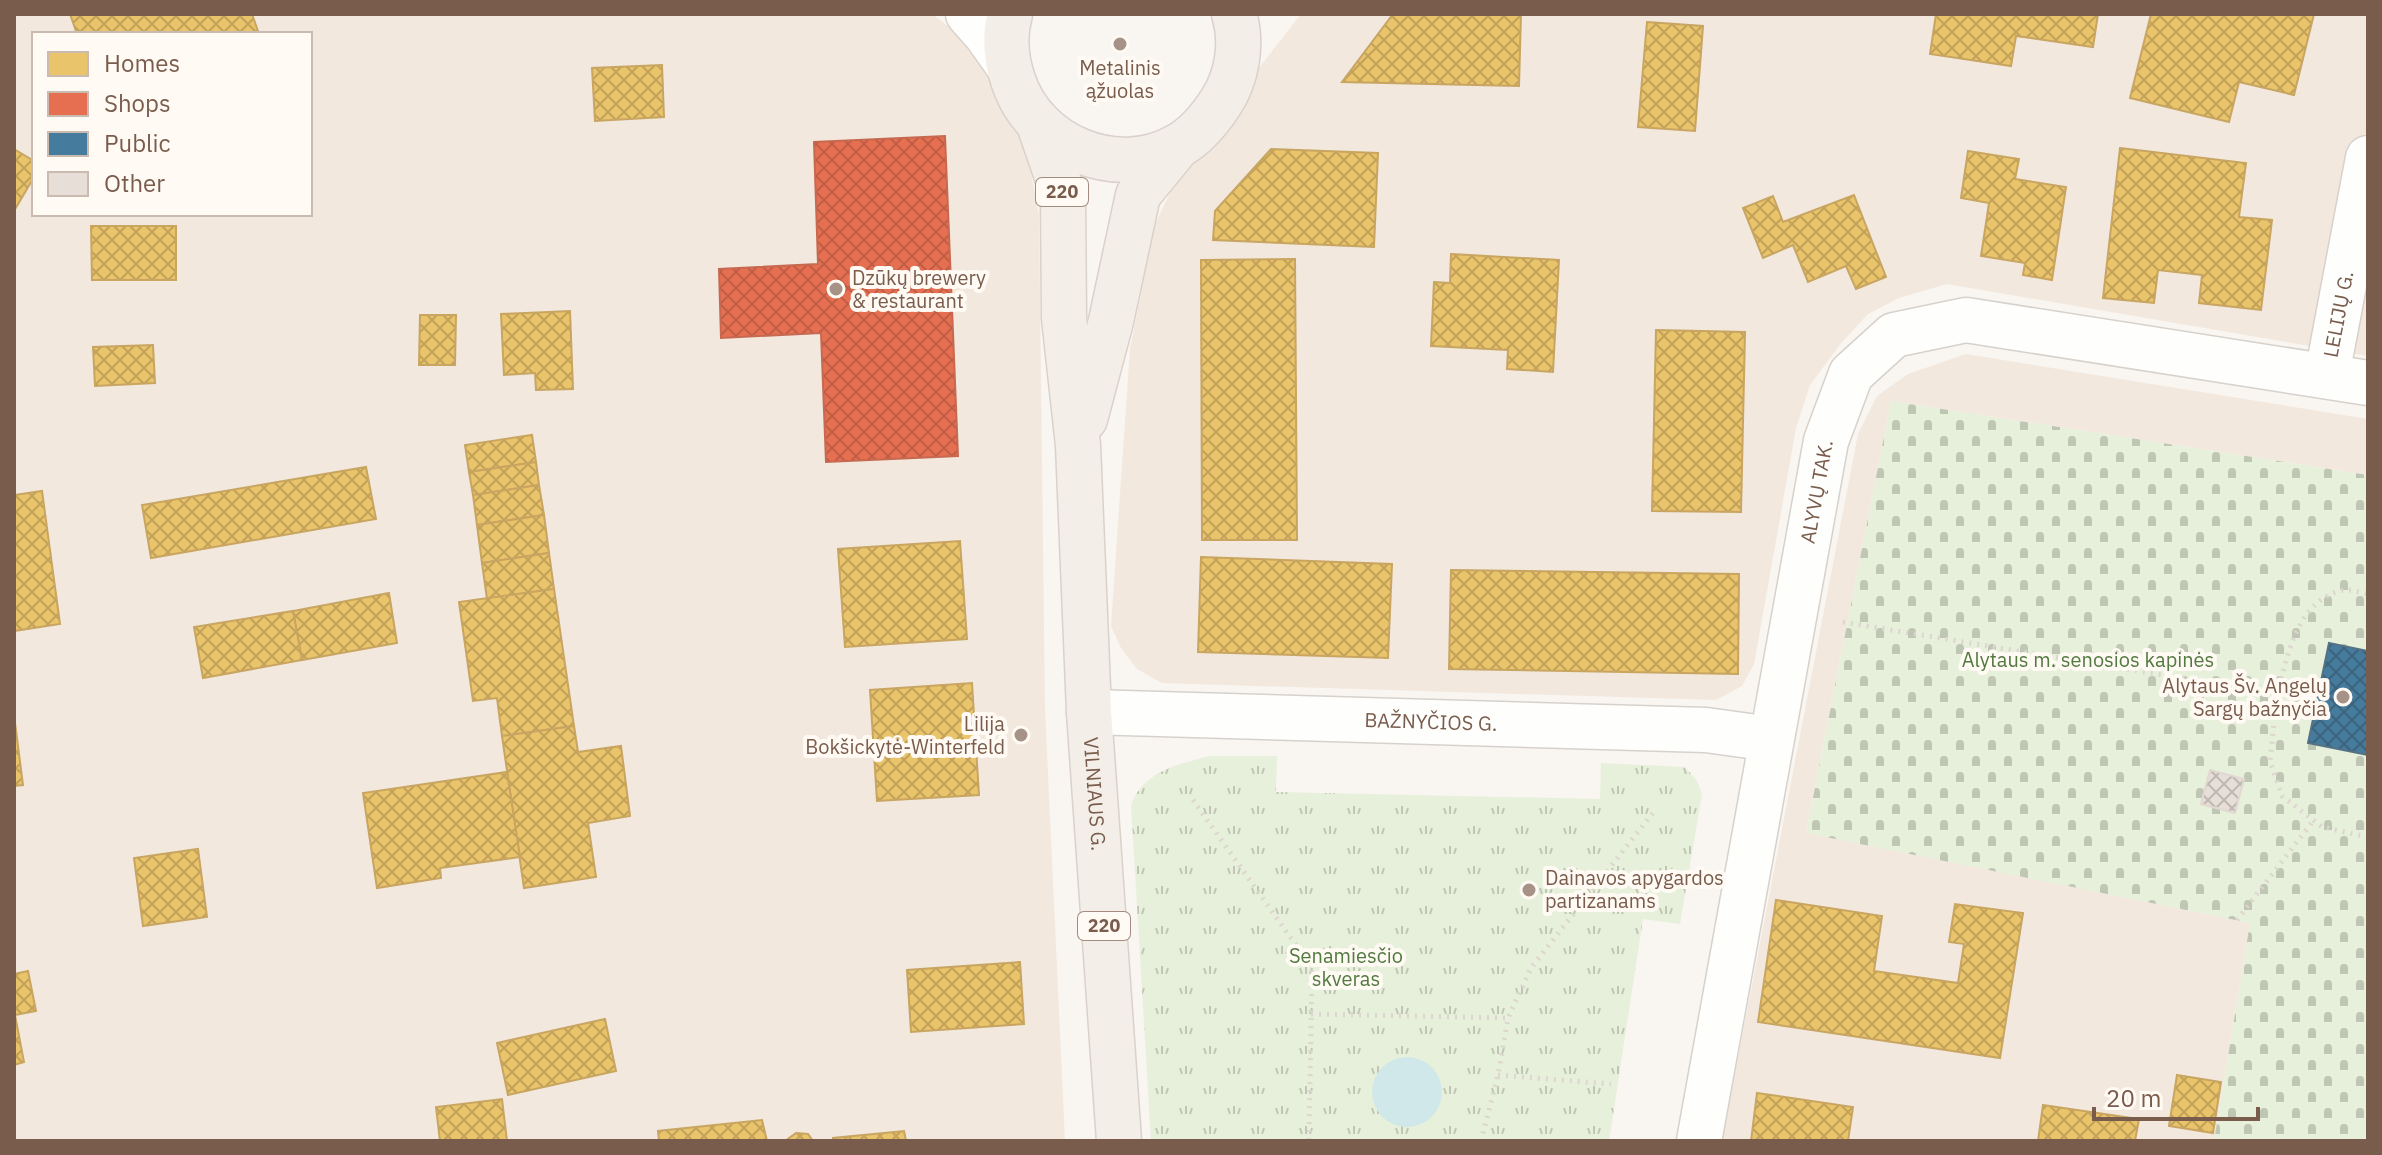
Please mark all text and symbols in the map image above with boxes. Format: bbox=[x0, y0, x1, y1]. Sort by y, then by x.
legend bbox=[32, 32, 312, 216]
marker: Metalinis ąžuolas bbox=[1111, 35, 1129, 53]
text: Homes bbox=[104, 47, 180, 79]
place label: Metalinis ąžuolas bbox=[1079, 54, 1161, 104]
text: Shops bbox=[104, 87, 171, 119]
text: Public bbox=[104, 127, 171, 159]
text: Other bbox=[104, 167, 165, 199]
road number: 220 bbox=[1036, 178, 1088, 206]
place label: Dzūkų brewery & restaurant bbox=[852, 264, 986, 314]
street label: LELIJŲ G. bbox=[2317, 268, 2359, 360]
marker: Dzūkų brewery & restaurant bbox=[827, 280, 845, 298]
street label: ALYVŲ TAK. bbox=[1794, 437, 1839, 546]
park label: Alytaus m. senosios kapinės bbox=[1962, 646, 2214, 673]
place label: Alytaus Šv. Angelų Sargų bažnyčia bbox=[2162, 672, 2327, 722]
marker: Alytaus Šv. Angelų Sargų bažnyčia bbox=[2334, 688, 2352, 706]
street label: BAŽNYČIOS G. bbox=[1364, 706, 1498, 737]
place label: Lilija Bokšickytė-Winterfeld bbox=[805, 710, 1005, 760]
marker: Lilija Bokšickytė-Winterfeld bbox=[1012, 726, 1030, 744]
street label: VILNIAUS G. bbox=[1078, 736, 1113, 852]
place label: Dainavos apygardos partizanams bbox=[1545, 864, 1724, 914]
marker: Dainavos apygardos partizanams bbox=[1520, 881, 1538, 899]
road number: 220 bbox=[1078, 912, 1130, 940]
park label: Senamiesčio skveras bbox=[1289, 942, 1403, 992]
scale bar bbox=[2094, 1071, 2258, 1121]
text: 20 m bbox=[2106, 1082, 2161, 1114]

